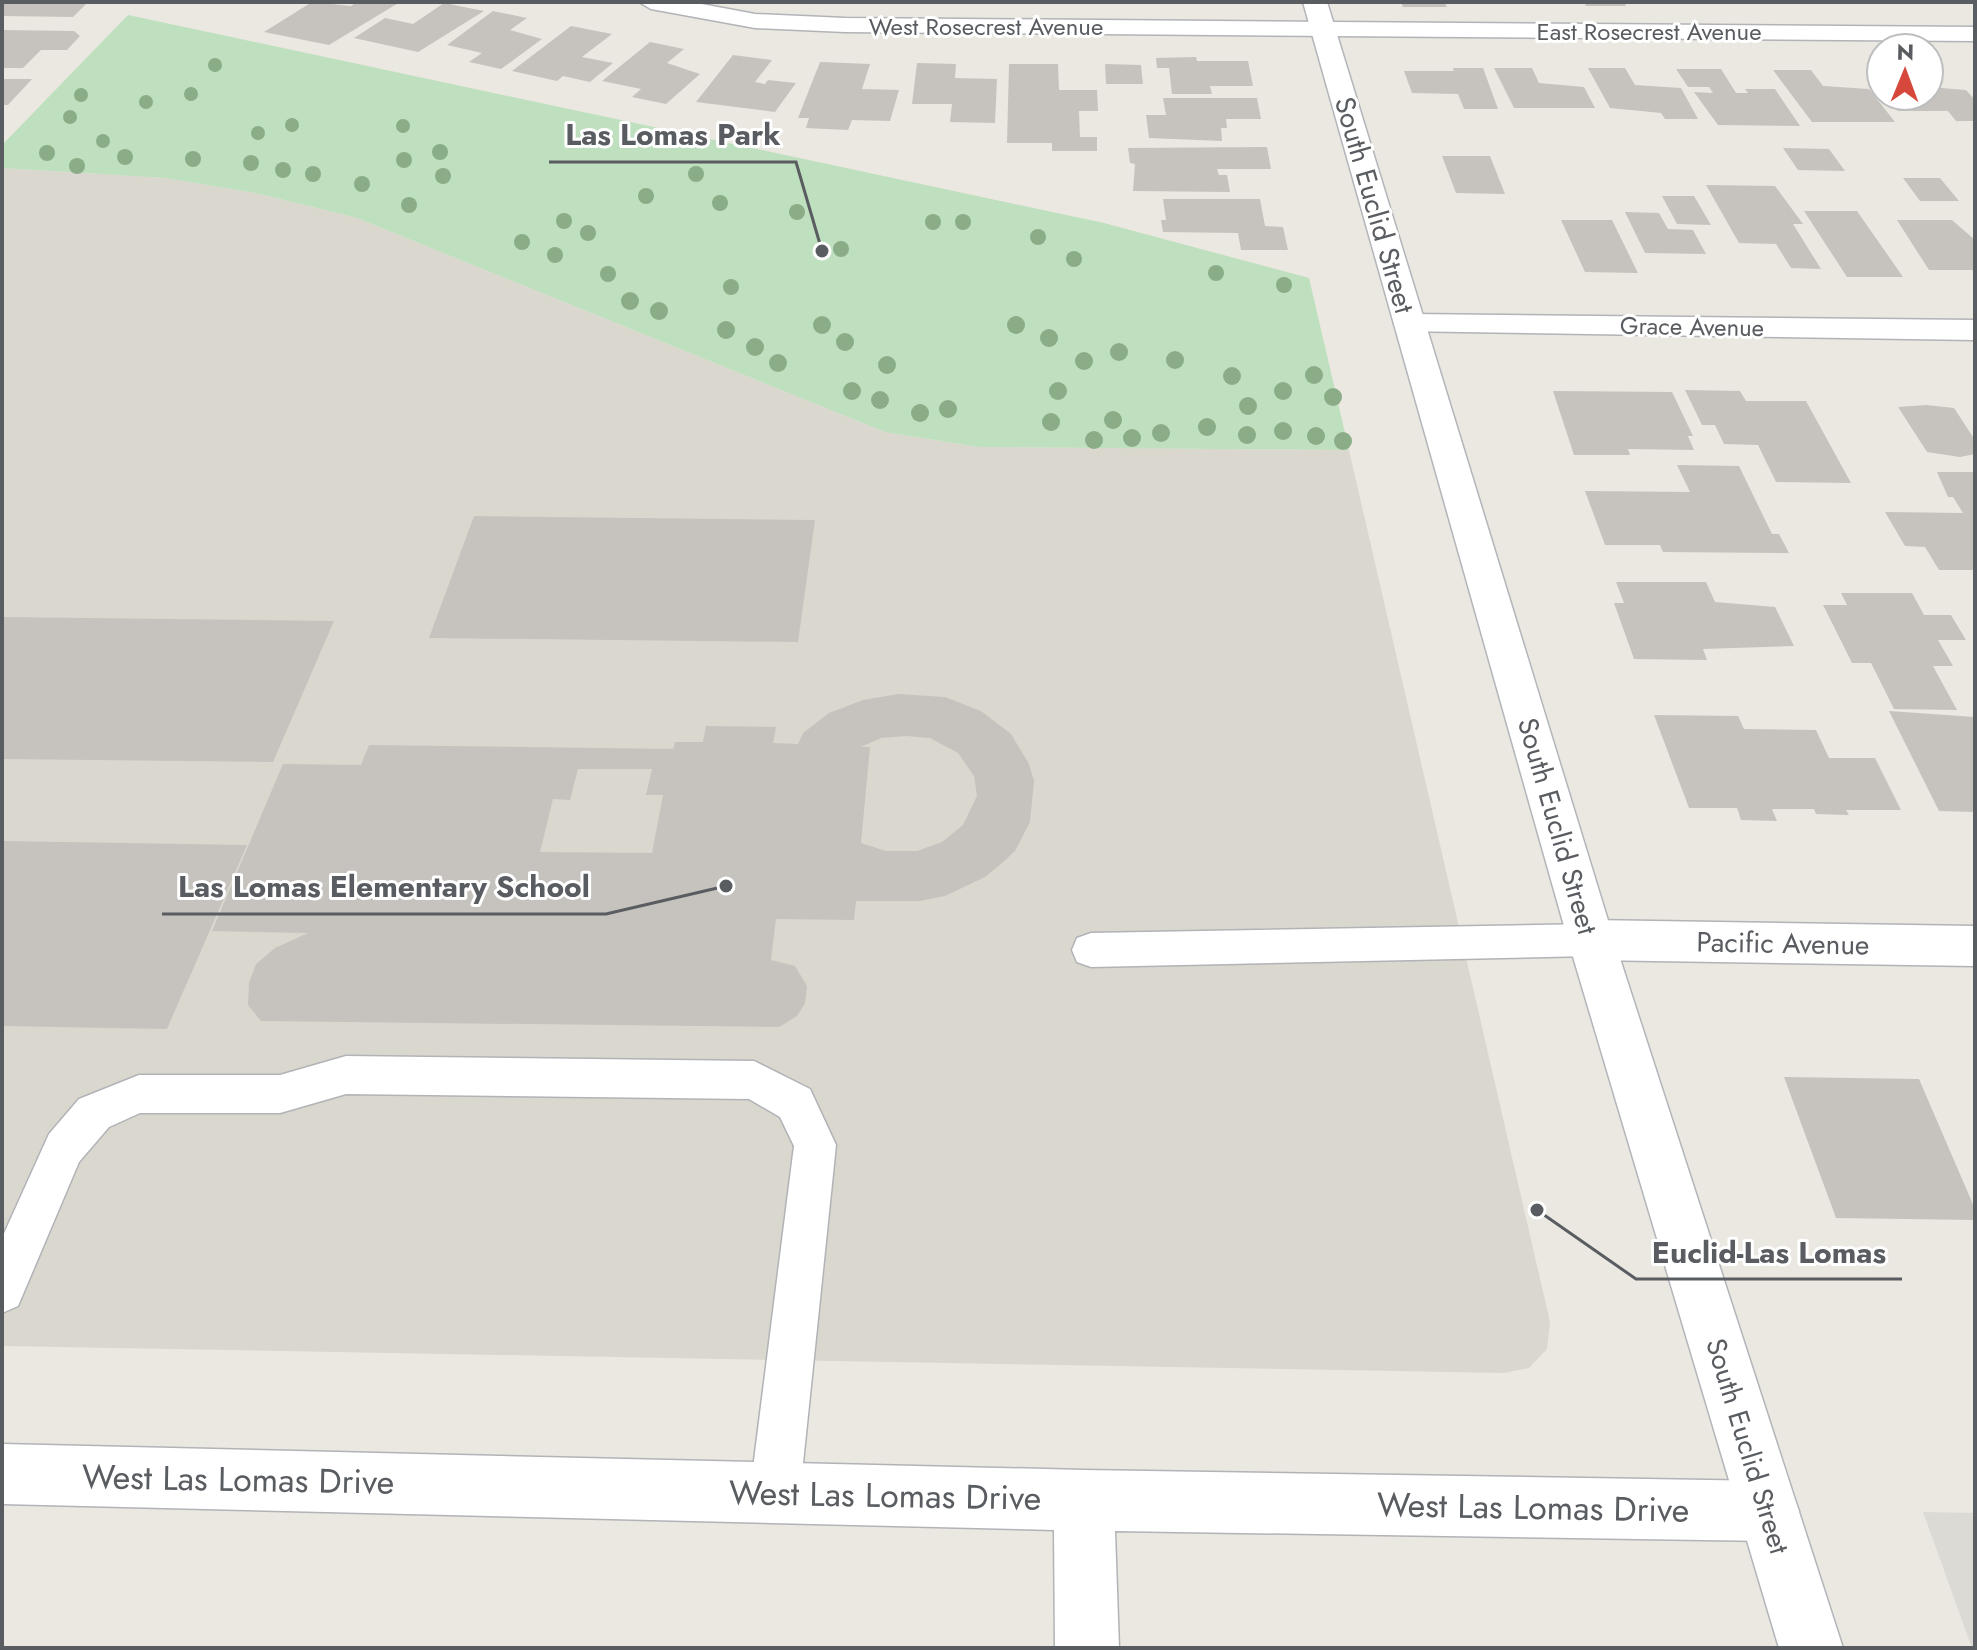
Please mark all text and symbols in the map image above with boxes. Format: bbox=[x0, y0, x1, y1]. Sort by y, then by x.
street label: West Rosecrest Avenue bbox=[869, 9, 1103, 44]
street label: East Rosecrest Avenue bbox=[1536, 14, 1762, 49]
north arrow bbox=[1865, 32, 1945, 112]
text: N bbox=[1896, 36, 1914, 68]
street label: South Euclid Street bbox=[1324, 92, 1425, 318]
callout: Las Lomas Park bbox=[549, 108, 796, 162]
text: Las Lomas Park bbox=[565, 113, 781, 156]
street label: Grace Avenue bbox=[1620, 308, 1764, 345]
street label: South Euclid Street bbox=[1507, 713, 1608, 939]
callout: Las Lomas Elementary School bbox=[162, 860, 606, 914]
text: Las Lomas Elementary School bbox=[178, 865, 590, 908]
street label: Pacific Avenue bbox=[1696, 921, 1870, 966]
callout: Euclid-Las Lomas bbox=[1636, 1225, 1902, 1279]
text: Euclid-Las Lomas bbox=[1652, 1231, 1886, 1274]
street label: South Euclid Street bbox=[1695, 1333, 1800, 1559]
street label: West Las Lomas Drive bbox=[81, 1452, 395, 1507]
street label: West Las Lomas Drive bbox=[728, 1468, 1042, 1523]
street label: West Las Lomas Drive bbox=[1376, 1480, 1690, 1535]

